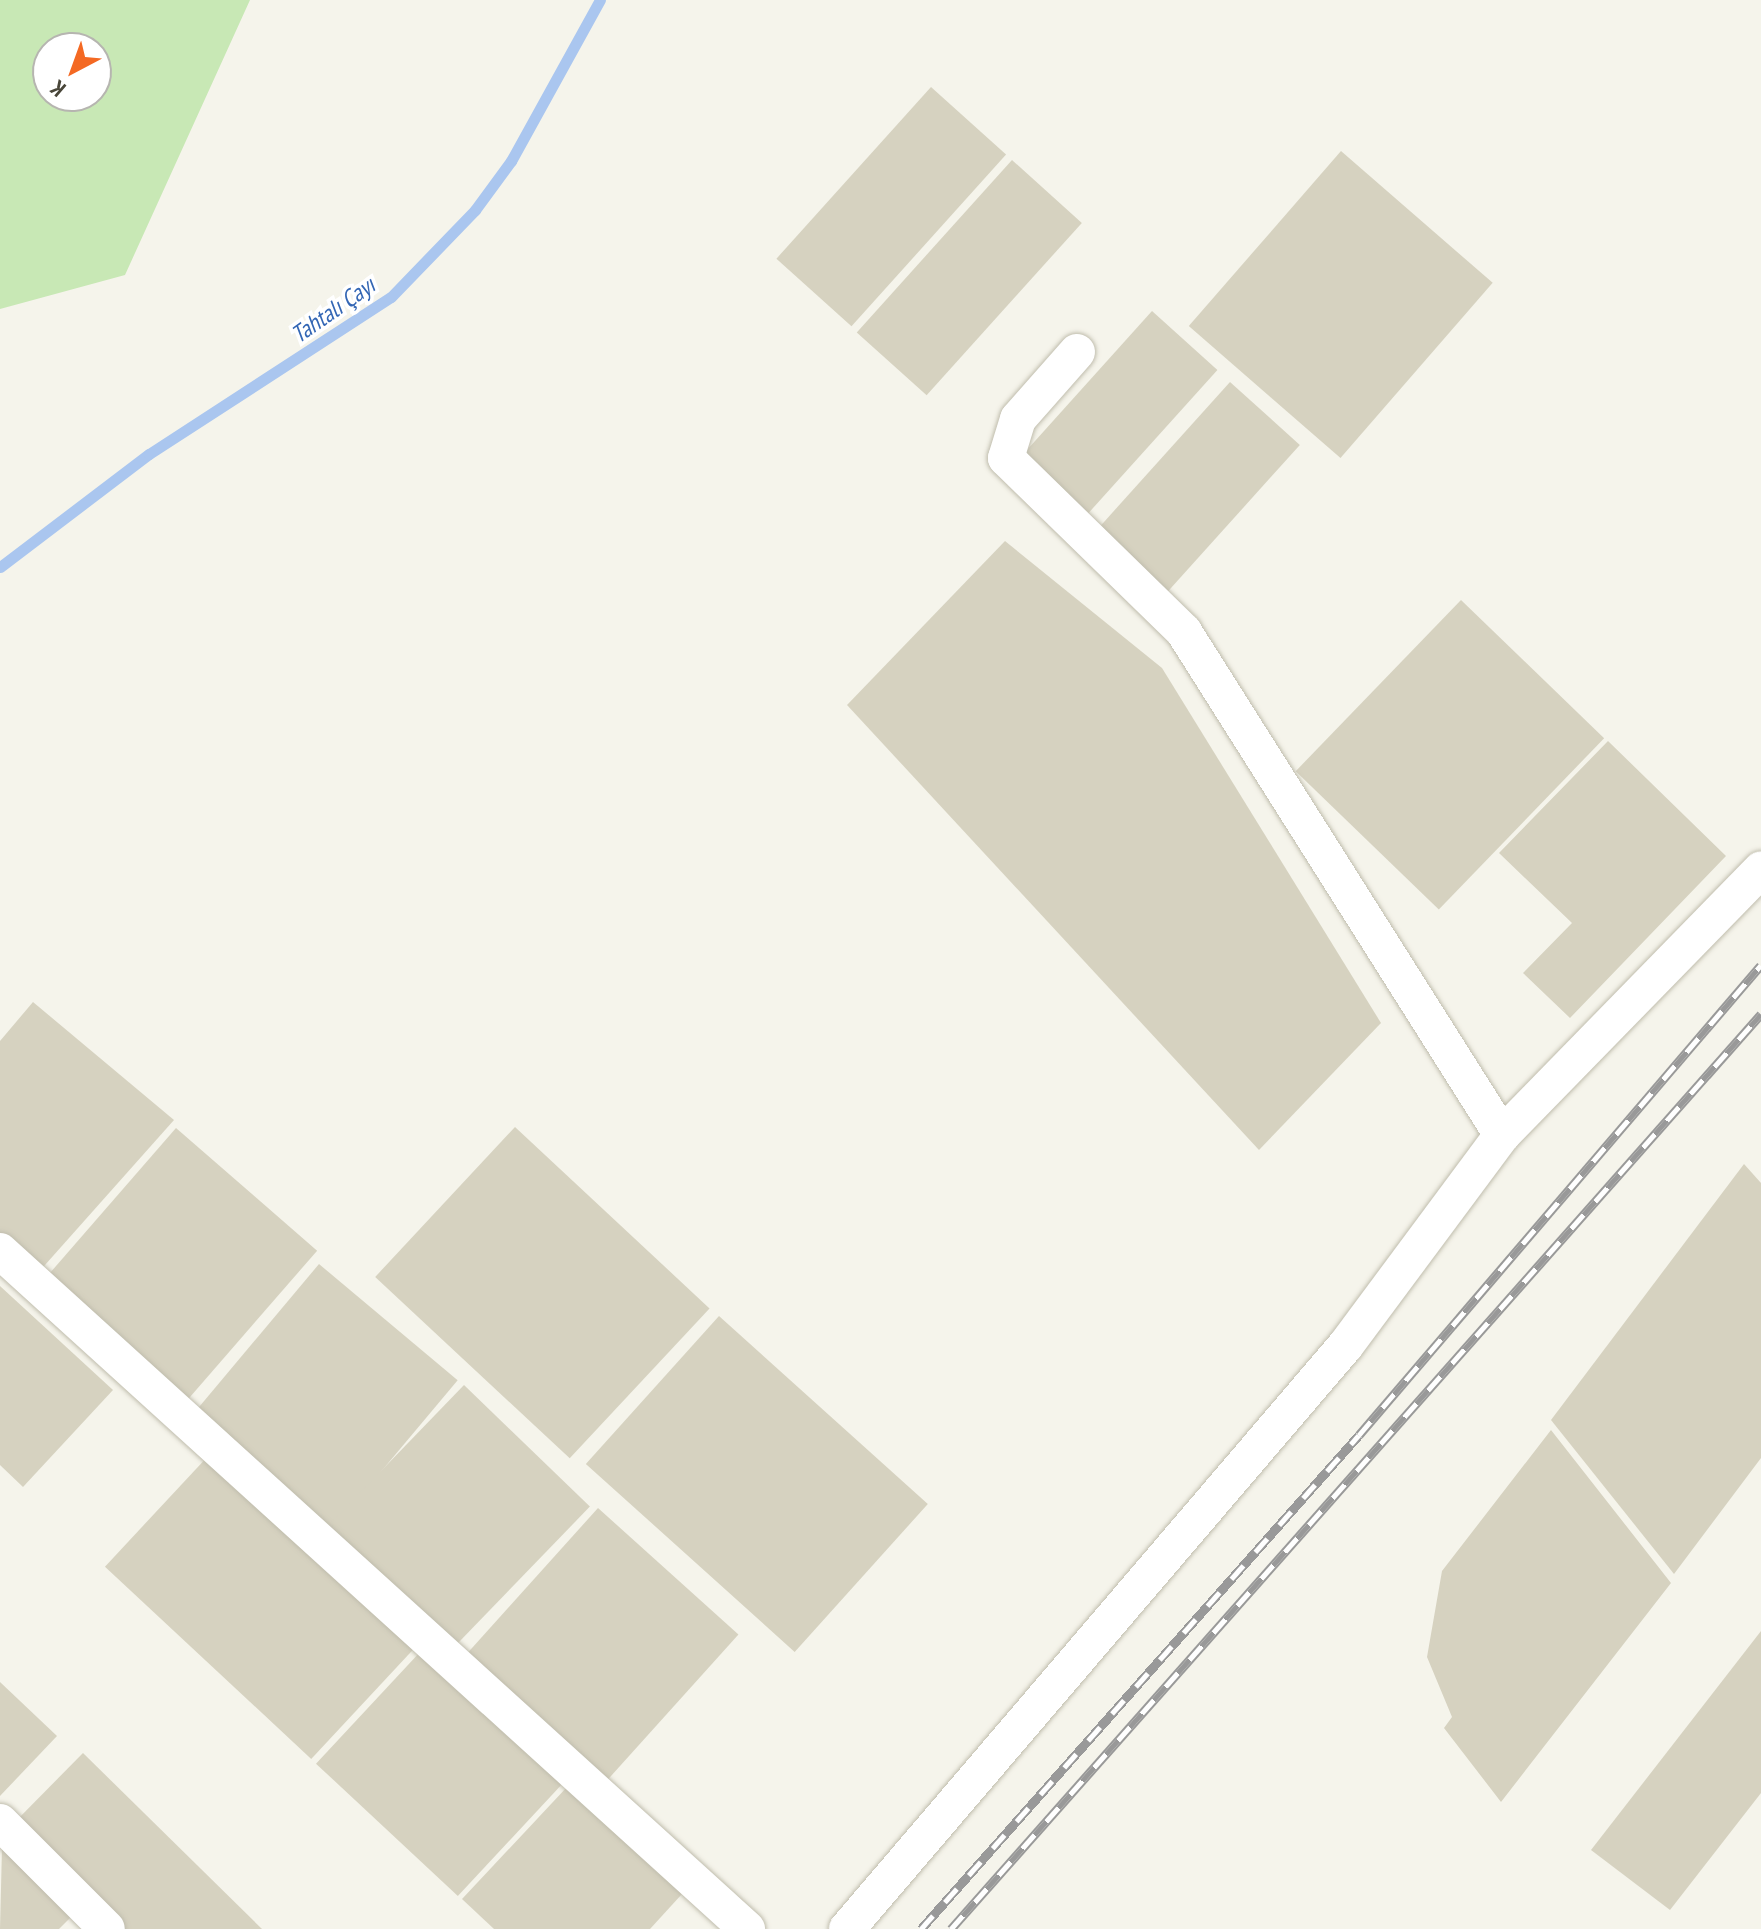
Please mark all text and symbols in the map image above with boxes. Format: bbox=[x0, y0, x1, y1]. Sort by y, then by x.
north arrow bbox=[32, 32, 112, 112]
text: K bbox=[44, 74, 71, 103]
water label: Tahtalı Çayı bbox=[286, 271, 380, 349]

